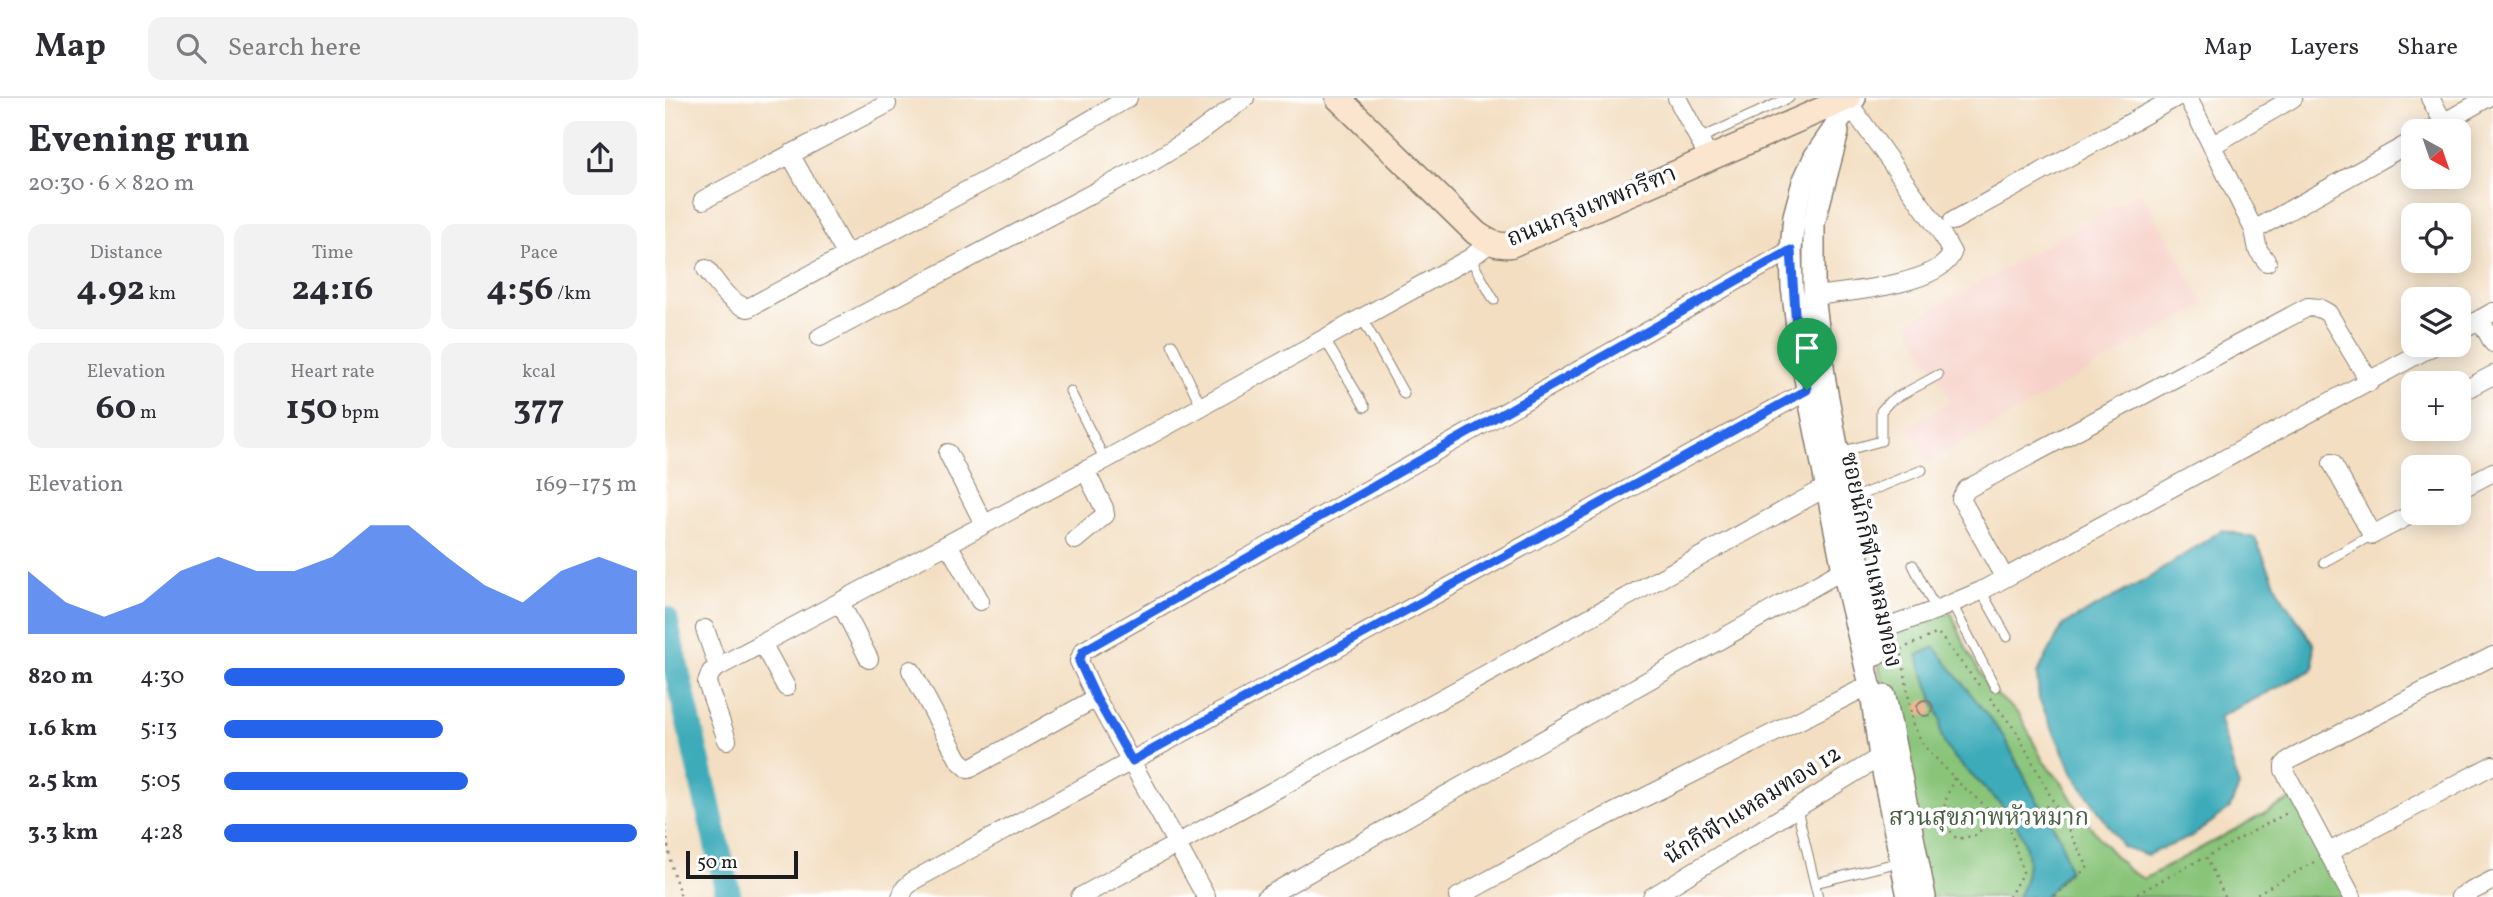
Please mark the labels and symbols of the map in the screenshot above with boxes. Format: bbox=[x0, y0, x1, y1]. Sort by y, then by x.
north arrow bbox=[2401, 119, 2471, 189]
street label: ถนนกรุงเทพกรีฑา bbox=[1502, 157, 1682, 257]
pin bbox=[1777, 318, 1837, 390]
street label: ซอยนักกีฬาแหลมทอง bbox=[1831, 449, 1909, 671]
street label: นักกีฬาแหลมทอง 12 bbox=[1658, 738, 1848, 874]
park label: สวนสุขภาพหัวหมาก bbox=[1889, 802, 2089, 836]
scale bar bbox=[686, 848, 798, 880]

